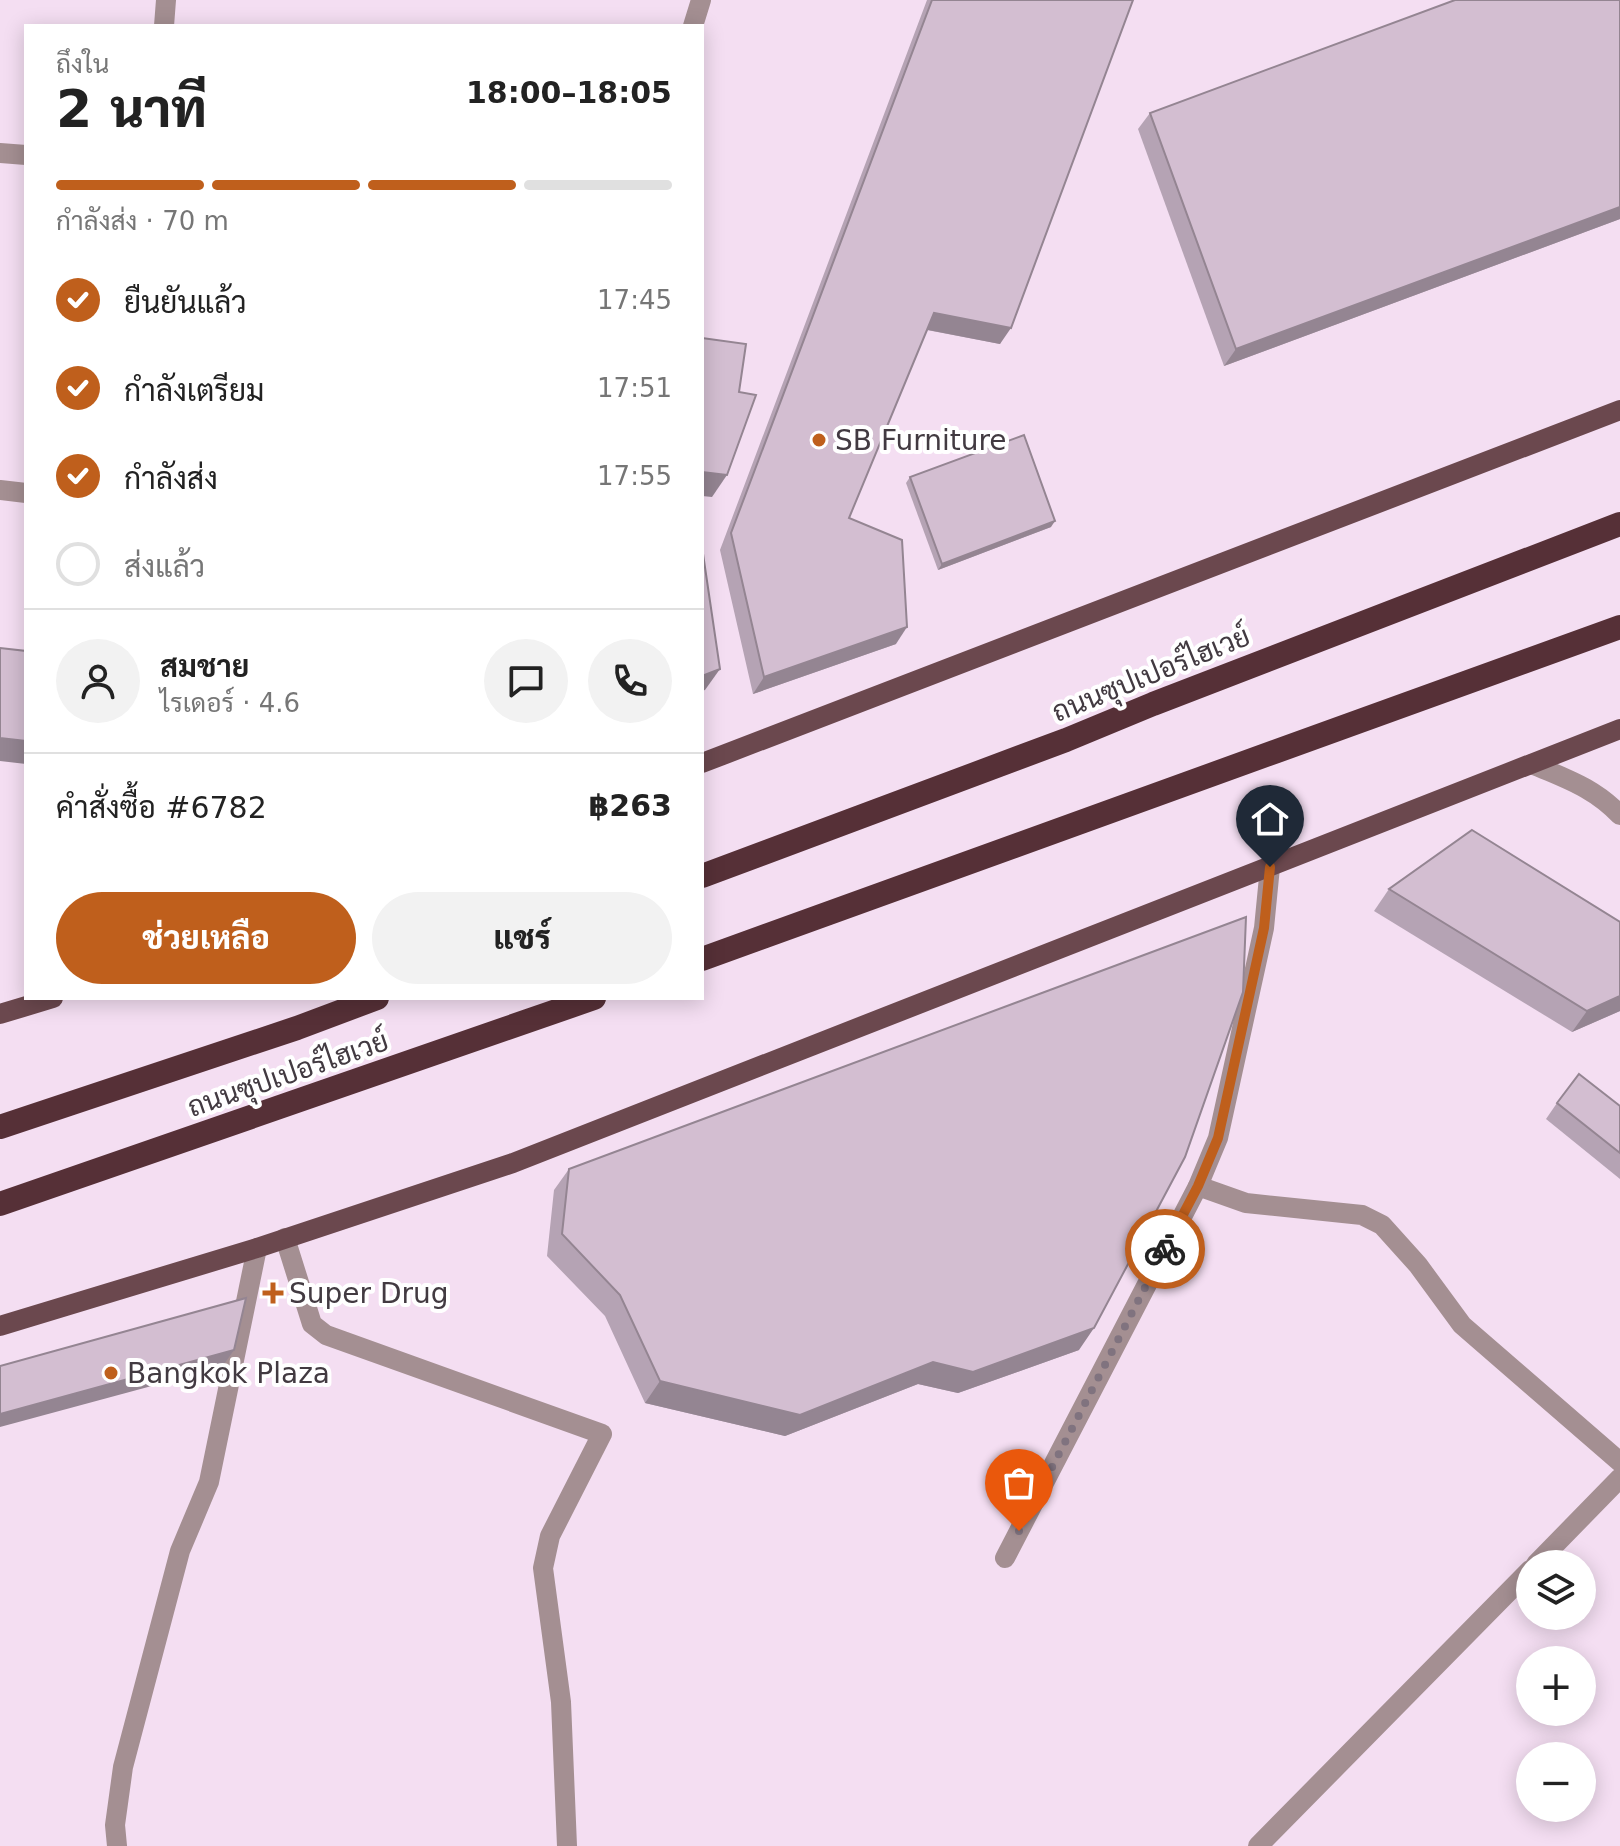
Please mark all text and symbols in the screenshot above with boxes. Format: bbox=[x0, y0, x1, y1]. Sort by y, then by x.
text: ถึงใน bbox=[56, 49, 109, 79]
text: 18:00–18:05 bbox=[466, 75, 672, 110]
text: 2 นาที bbox=[56, 79, 207, 139]
text: กำลังส่ง · 70 m bbox=[56, 206, 229, 236]
icon: check bbox=[56, 278, 100, 322]
text: ยืนยันแล้ว bbox=[124, 285, 247, 320]
text: 17:45 bbox=[597, 285, 672, 315]
icon: check bbox=[56, 366, 100, 410]
text: กำลังเตรียม bbox=[124, 373, 264, 408]
text: 17:51 bbox=[597, 373, 672, 403]
place label: SB Furniture bbox=[835, 424, 1007, 457]
marker: SB Furniture bbox=[810, 431, 828, 449]
icon: check bbox=[56, 454, 100, 498]
text: กำลังส่ง bbox=[124, 461, 218, 496]
text: 17:55 bbox=[597, 461, 672, 491]
text: ส่งแล้ว bbox=[124, 549, 205, 584]
street label: ถนนซุปเปอร์ไฮเวย์ bbox=[1046, 617, 1256, 731]
button: person bbox=[56, 639, 140, 723]
button: chat bbox=[484, 639, 568, 723]
button: phone bbox=[588, 639, 672, 723]
text: สมชาย bbox=[160, 649, 249, 684]
text: ไรเดอร์ · 4.6 bbox=[160, 688, 300, 718]
pin bbox=[1236, 785, 1304, 867]
text: ฿263 bbox=[589, 788, 672, 823]
text: คำสั่งซื้อ #6782 bbox=[56, 790, 267, 825]
icon: home bbox=[1248, 797, 1292, 841]
button: ช่วยเหลือ bbox=[56, 892, 356, 984]
button: แชร์ bbox=[372, 892, 672, 984]
street label: ถนนซุปเปอร์ไฮเวย์ bbox=[182, 1021, 394, 1127]
courier bbox=[1125, 1209, 1205, 1289]
icon: bike bbox=[1143, 1227, 1187, 1271]
place label: Super Drug bbox=[289, 1277, 449, 1310]
marker: Super Drug bbox=[264, 1284, 282, 1302]
place label: Bangkok Plaza bbox=[127, 1357, 330, 1390]
marker: Bangkok Plaza bbox=[102, 1364, 120, 1382]
pin bbox=[985, 1449, 1053, 1531]
icon: bag bbox=[997, 1461, 1041, 1505]
map controls bbox=[1516, 1550, 1596, 1822]
button: layers bbox=[1516, 1550, 1596, 1630]
button: + bbox=[1516, 1646, 1596, 1726]
button: − bbox=[1516, 1742, 1596, 1822]

